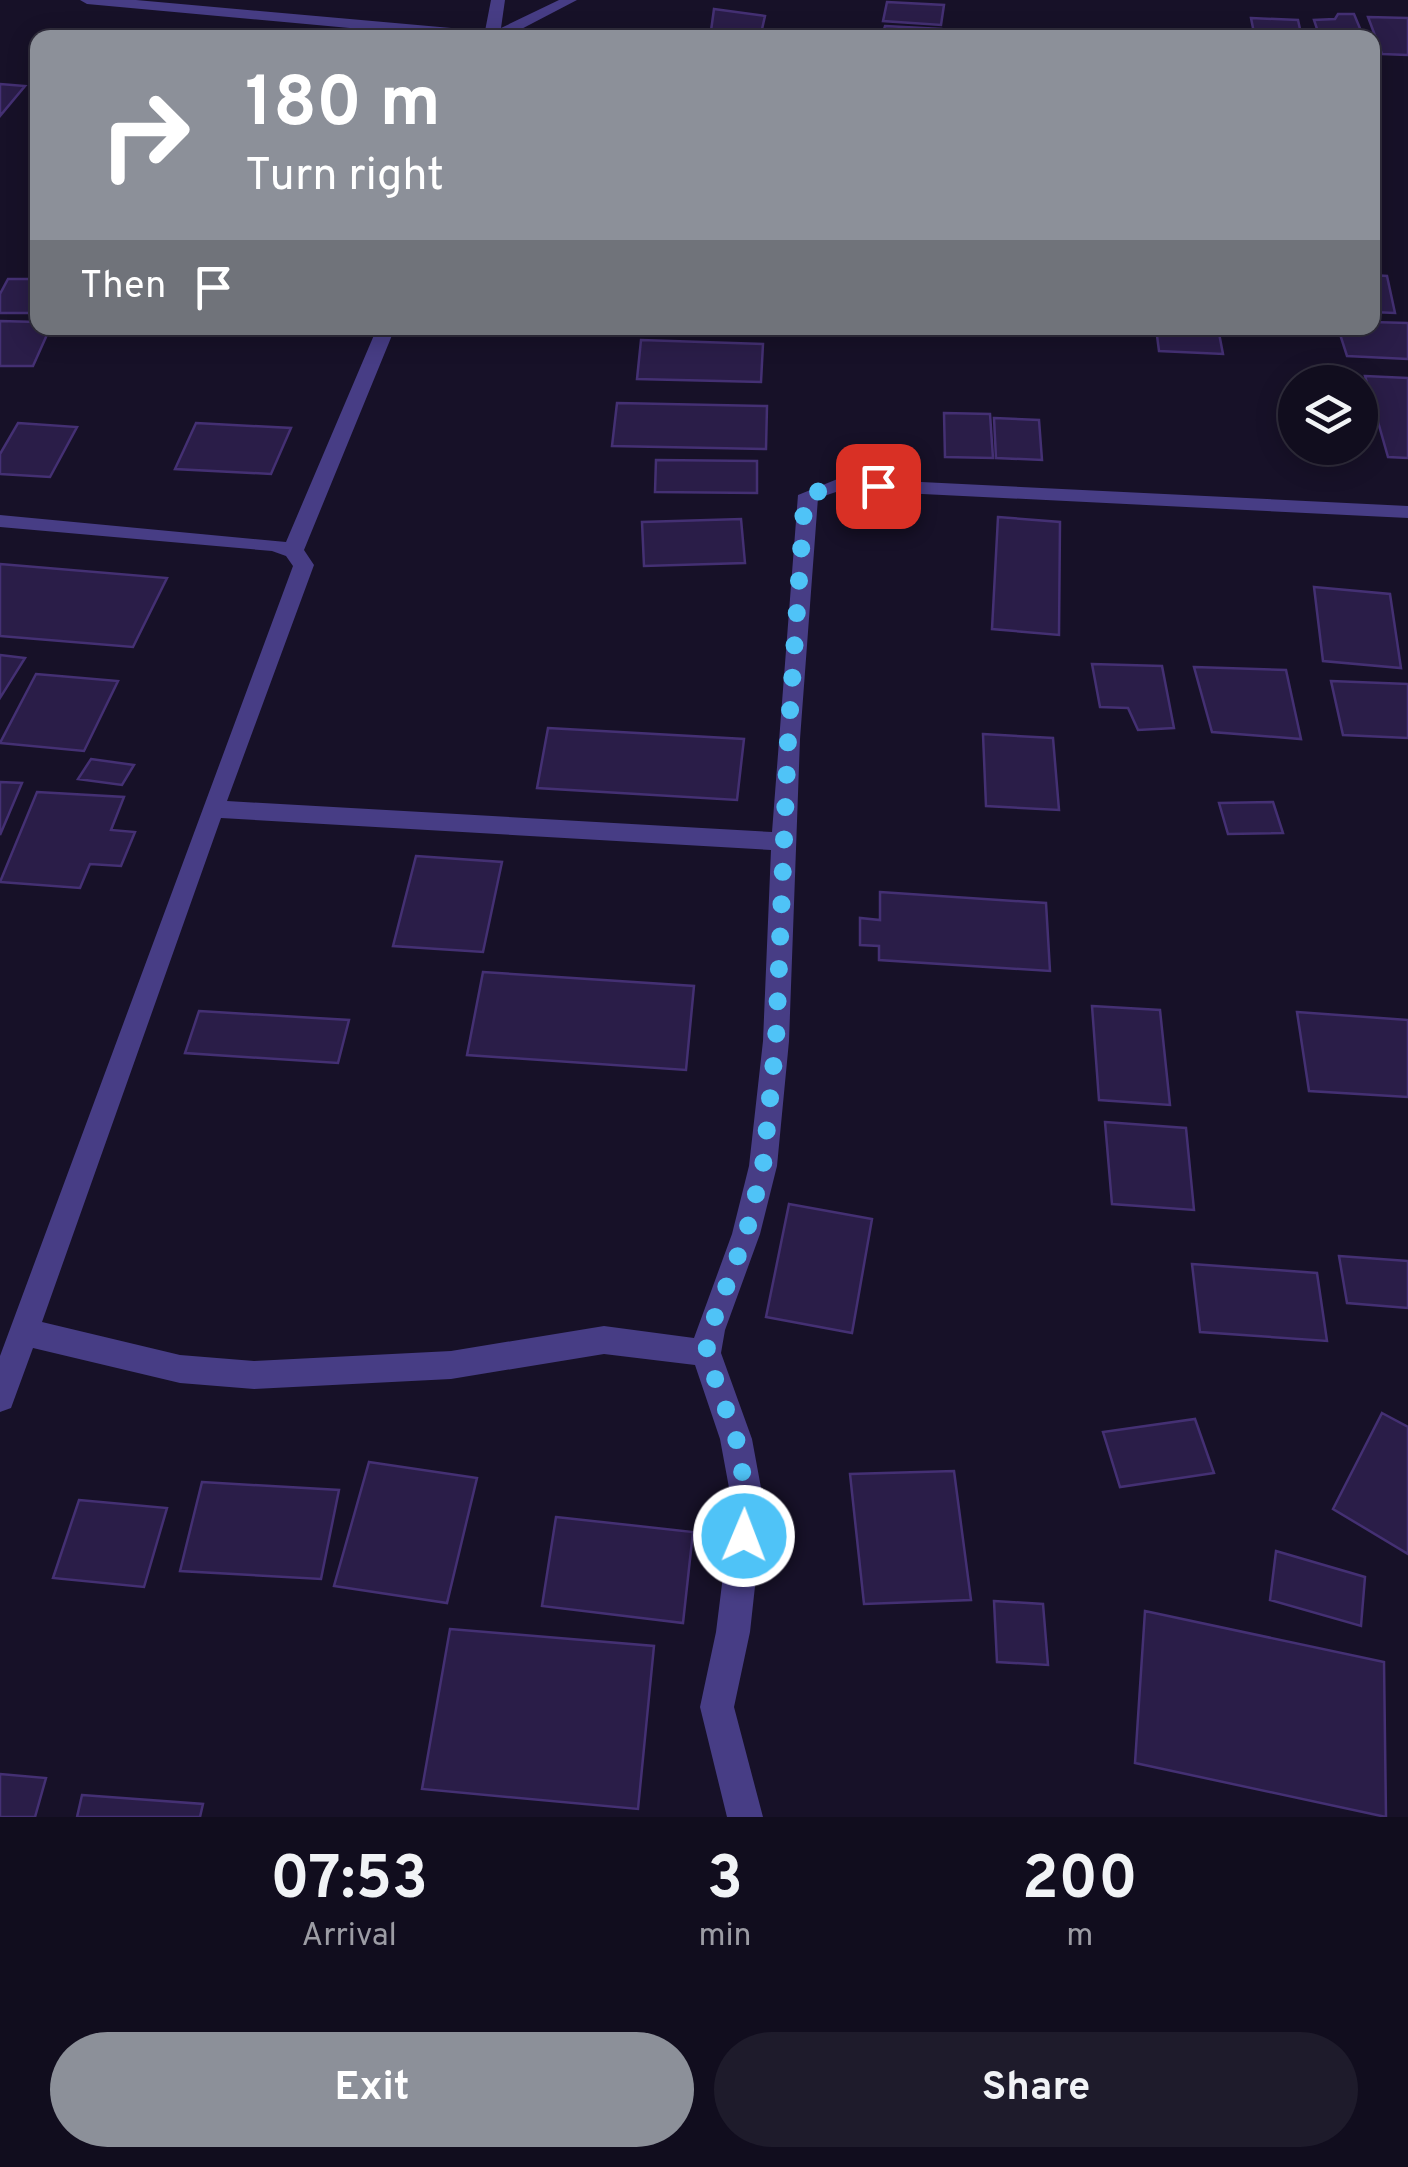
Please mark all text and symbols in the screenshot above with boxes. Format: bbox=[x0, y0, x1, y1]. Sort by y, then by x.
text: 180 m bbox=[245, 62, 441, 151]
icon: right bbox=[80, 70, 210, 200]
text: Turn right bbox=[245, 149, 444, 206]
icon: arrive bbox=[186, 260, 241, 315]
text: Then bbox=[80, 263, 166, 312]
map controls bbox=[1278, 365, 1378, 465]
button: layers bbox=[1278, 365, 1378, 465]
pin bbox=[836, 444, 921, 529]
icon: arrive bbox=[851, 459, 906, 514]
position arrow bbox=[692, 1484, 796, 1588]
text: 07:53 bbox=[270, 1844, 428, 1920]
text: 3 bbox=[707, 1844, 743, 1920]
text: 200 bbox=[1022, 1844, 1138, 1920]
text: Arrival bbox=[301, 1917, 397, 1957]
text: min bbox=[698, 1917, 752, 1957]
text: m bbox=[1066, 1917, 1093, 1957]
button: Exit bbox=[50, 2032, 694, 2147]
button: Share bbox=[714, 2032, 1358, 2147]

